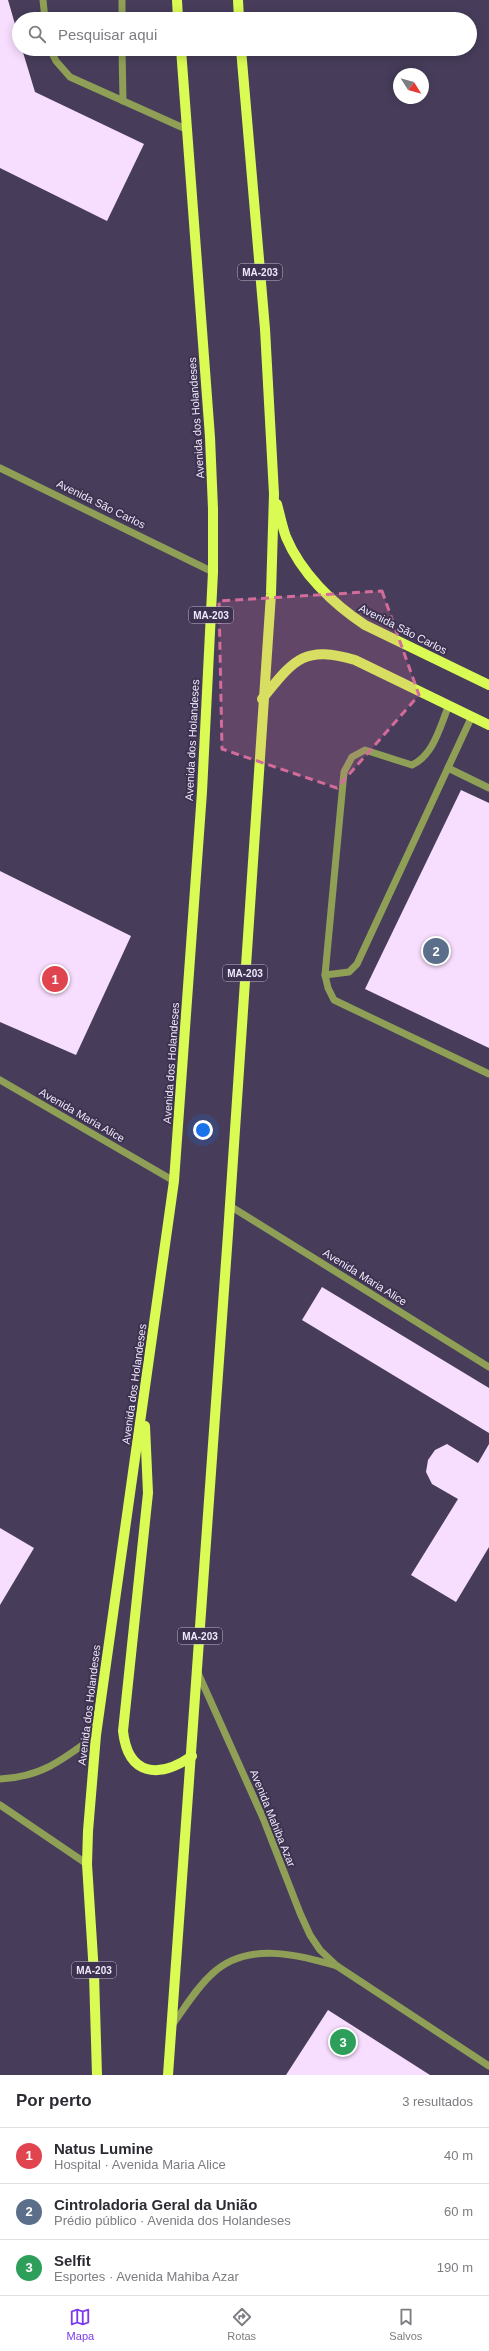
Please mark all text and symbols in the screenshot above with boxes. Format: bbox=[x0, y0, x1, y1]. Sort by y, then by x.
search box bbox=[12, 12, 477, 56]
icon: search bbox=[26, 23, 48, 45]
text: Pesquisar aqui bbox=[58, 26, 157, 43]
north arrow bbox=[393, 68, 429, 104]
road number: MA-203 bbox=[238, 264, 282, 280]
street label: Avenida dos Holandeses bbox=[186, 356, 206, 479]
street label: Avenida São Carlos bbox=[55, 477, 148, 531]
street label: Avenida São Carlos bbox=[357, 602, 449, 657]
road number: MA-203 bbox=[189, 607, 233, 623]
street label: Avenida dos Holandeses bbox=[183, 679, 201, 801]
pin: 2 bbox=[423, 936, 449, 966]
pin: 1 bbox=[42, 964, 68, 994]
road number: MA-203 bbox=[223, 965, 267, 981]
street label: Avenida dos Holandeses bbox=[161, 1001, 181, 1124]
street label: Avenida Maria Alice bbox=[37, 1086, 127, 1144]
your location bbox=[193, 1120, 213, 1140]
street label: Avenida Maria Alice bbox=[321, 1246, 409, 1308]
street label: Avenida dos Holandeses bbox=[120, 1323, 148, 1445]
road number: MA-203 bbox=[178, 1628, 222, 1644]
street label: Avenida dos Holandeses bbox=[76, 1643, 102, 1766]
street label: Avenida Mahiba Azar bbox=[248, 1768, 298, 1869]
road number: MA-203 bbox=[72, 1962, 116, 1978]
pin: 3 bbox=[330, 2027, 356, 2057]
text: Por perto bbox=[16, 2091, 92, 2110]
text: 3 resultados bbox=[402, 2094, 473, 2109]
text: Natus Lumine bbox=[54, 2140, 153, 2157]
text: 1 bbox=[25, 2148, 33, 2163]
text: 40 m bbox=[444, 2148, 473, 2163]
text: Hospital · Avenida Maria Alice bbox=[54, 2157, 226, 2172]
text: Cintroladoria Geral da União bbox=[54, 2196, 257, 2213]
text: 2 bbox=[25, 2204, 33, 2219]
text: 60 m bbox=[444, 2204, 473, 2219]
text: Prédio público · Avenida dos Holandeses bbox=[54, 2213, 291, 2228]
text: Selfit bbox=[54, 2252, 91, 2269]
text: 3 bbox=[25, 2260, 33, 2275]
text: 190 m bbox=[437, 2260, 473, 2275]
text: Esportes · Avenida Mahiba Azar bbox=[54, 2269, 239, 2284]
tab: Mapa bbox=[67, 2306, 94, 2342]
tab: Rotas bbox=[227, 2306, 256, 2342]
tab: Salvos bbox=[389, 2306, 422, 2342]

